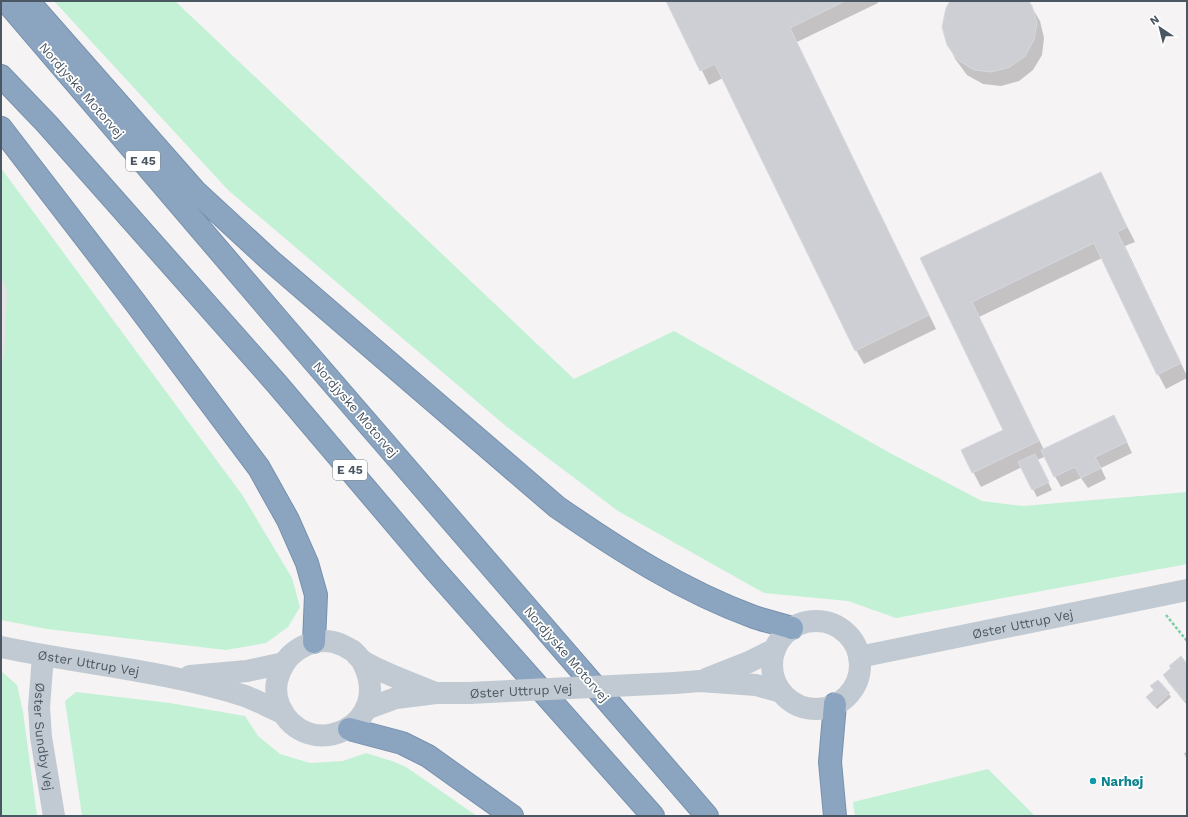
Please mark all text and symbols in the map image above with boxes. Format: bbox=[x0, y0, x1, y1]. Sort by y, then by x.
north arrow bbox=[1140, 8, 1180, 48]
text: N bbox=[1147, 13, 1162, 28]
street label: Nordjyske Motorvej bbox=[36, 40, 127, 141]
road number: E 45 bbox=[126, 151, 160, 171]
street label: Nordjyske Motorvej bbox=[310, 359, 401, 460]
road number: E 45 bbox=[333, 460, 367, 480]
street label: Nordjyske Motorvej bbox=[521, 604, 612, 705]
street label: Øster Uttrup Vej bbox=[971, 606, 1074, 642]
street label: Øster Uttrup Vej bbox=[37, 647, 140, 679]
street label: Øster Uttrup Vej bbox=[469, 681, 573, 701]
street label: Øster Sundby Vej bbox=[31, 682, 57, 792]
place label: Narhøj bbox=[1101, 774, 1144, 789]
marker: Narhøj bbox=[1088, 776, 1098, 786]

